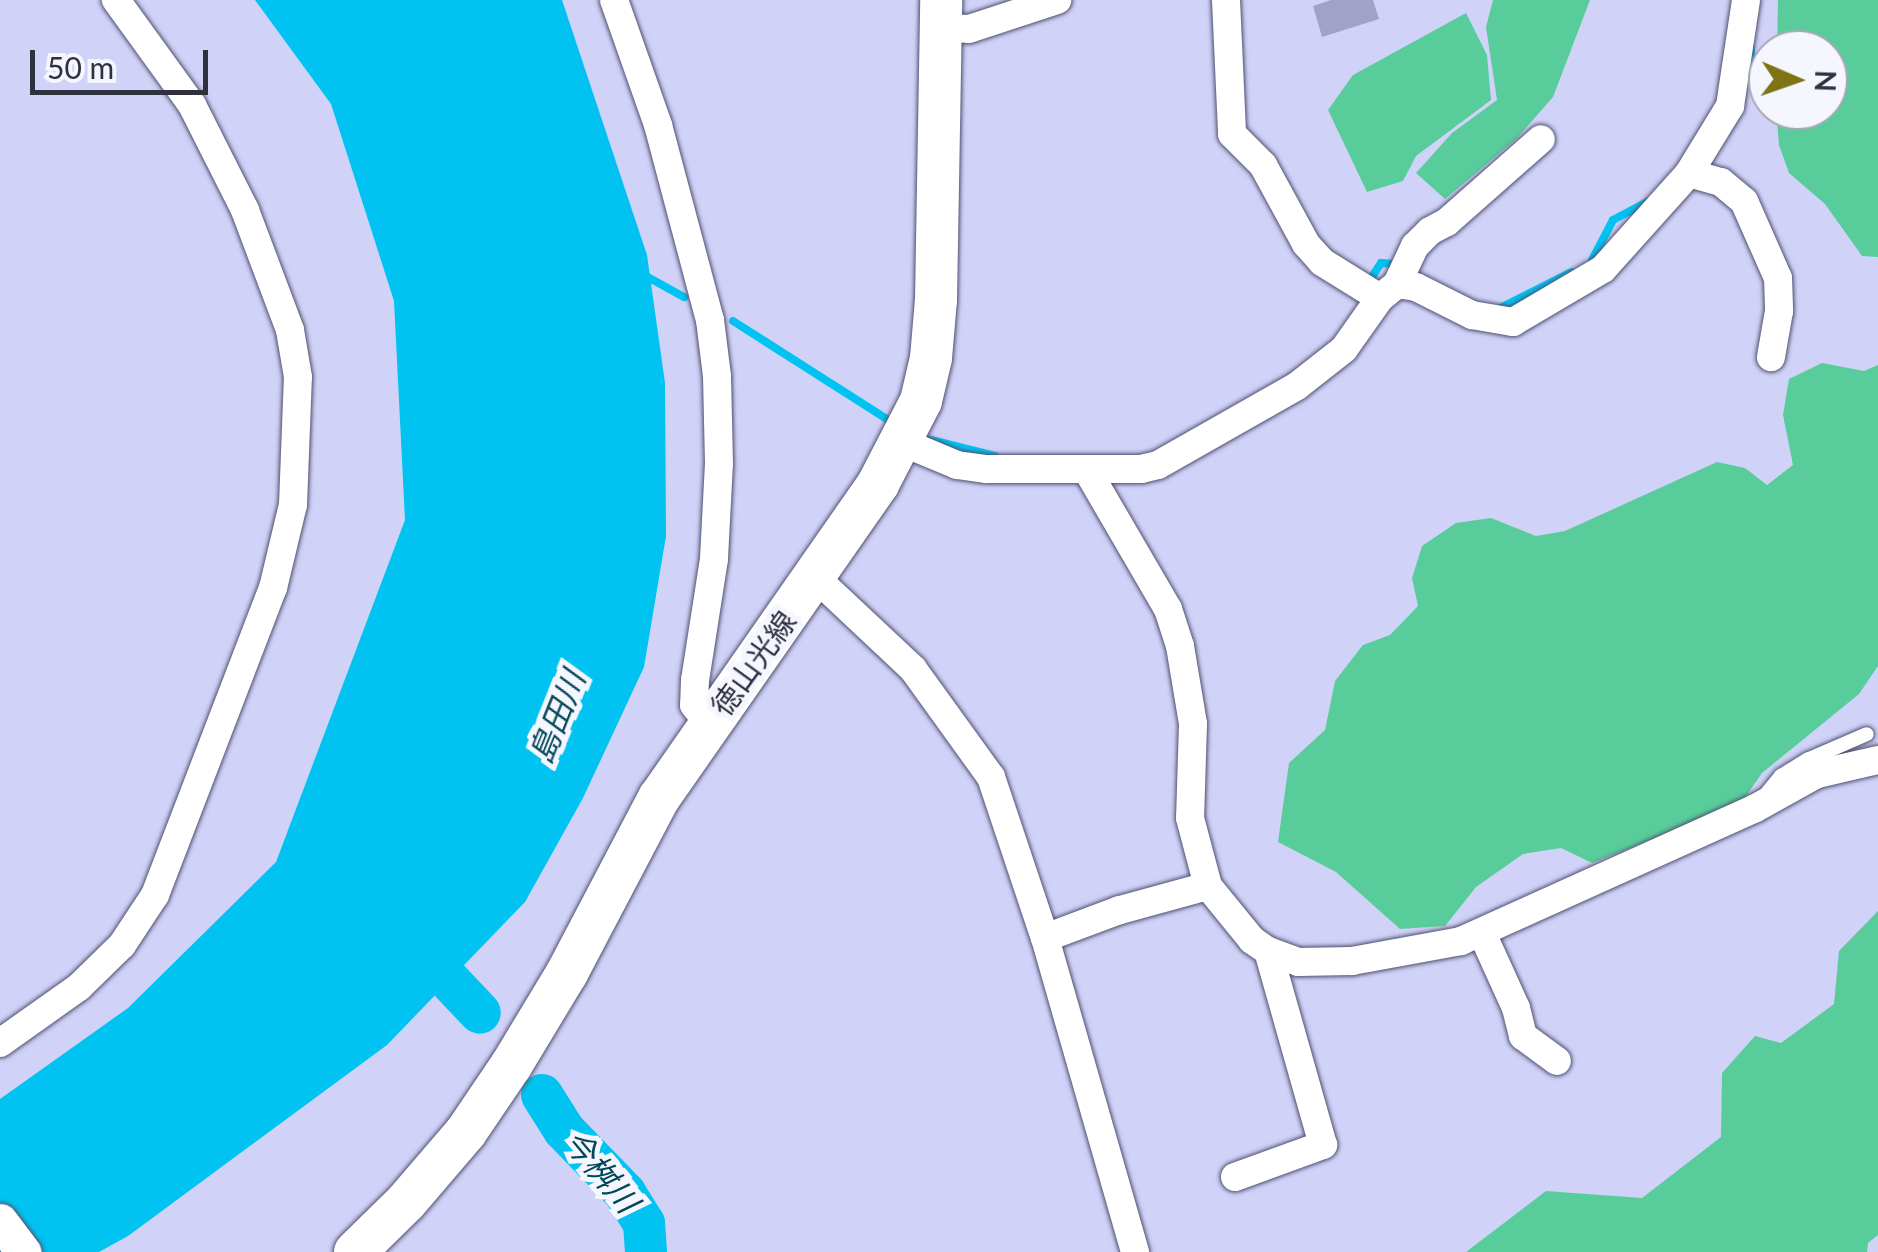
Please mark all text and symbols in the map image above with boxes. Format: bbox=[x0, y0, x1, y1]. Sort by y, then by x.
scale bar bbox=[35, 30, 212, 92]
north arrow bbox=[1748, 30, 1848, 130]
text: 50 m bbox=[47, 49, 114, 85]
text: N bbox=[1809, 70, 1843, 92]
street label: 徳山光線 bbox=[703, 604, 803, 722]
water label: 島田川 bbox=[521, 665, 593, 769]
water label: 今桝川 bbox=[555, 1122, 647, 1220]

